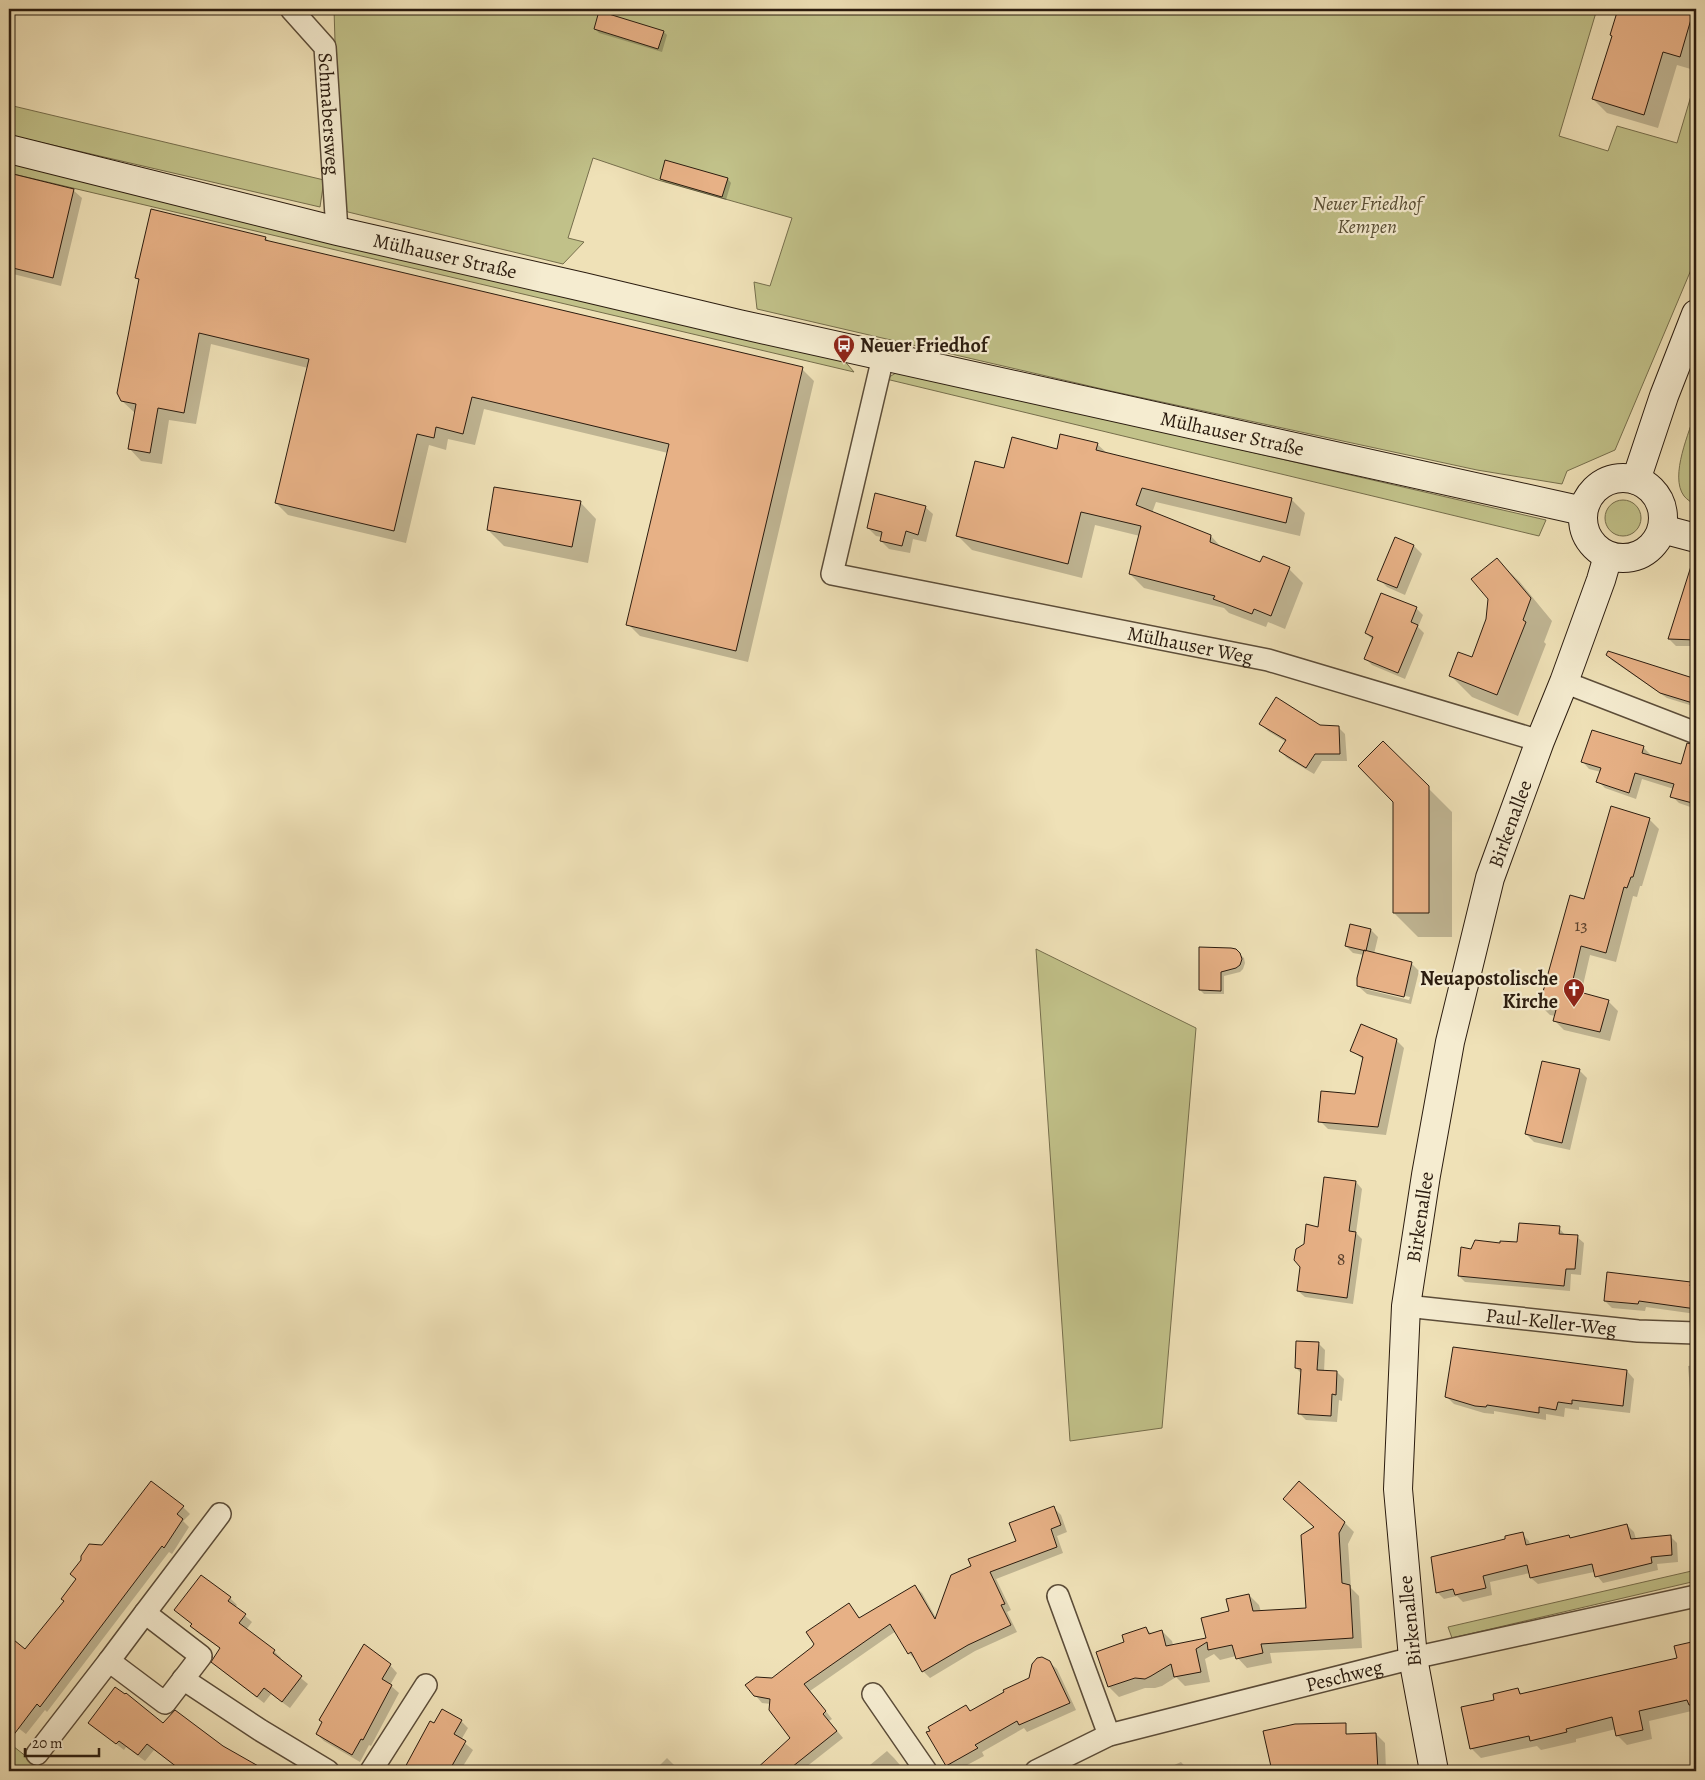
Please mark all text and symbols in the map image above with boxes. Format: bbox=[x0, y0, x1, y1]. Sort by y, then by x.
street label: Schmabersweg bbox=[312, 52, 347, 176]
park label: Neuer Friedhof Kempen bbox=[1313, 190, 1425, 240]
street label: Mülhauser Straße bbox=[371, 226, 520, 285]
place label: Neuer Friedhof bbox=[860, 332, 991, 359]
bus stop icon: Neuer Friedhof bbox=[832, 333, 856, 364]
street label: Mülhauser Straße bbox=[1158, 404, 1307, 462]
street label: Mülhauser Weg bbox=[1125, 619, 1255, 670]
street label: Birkenallee bbox=[1481, 776, 1538, 871]
house number: 13 bbox=[1574, 913, 1588, 937]
place label: Neuapostolische Kirche bbox=[1420, 965, 1558, 1015]
church icon: Neuapostolische Kirche bbox=[1562, 977, 1586, 1008]
street label: Birkenallee bbox=[1399, 1169, 1440, 1264]
house number: 8 bbox=[1337, 1247, 1345, 1271]
street label: Paul-Keller-Weg bbox=[1484, 1301, 1618, 1342]
street label: Birkenallee bbox=[1392, 1574, 1428, 1668]
street label: Peschweg bbox=[1303, 1653, 1386, 1698]
scale bar bbox=[25, 1725, 99, 1757]
text: 20 m bbox=[32, 1733, 63, 1753]

